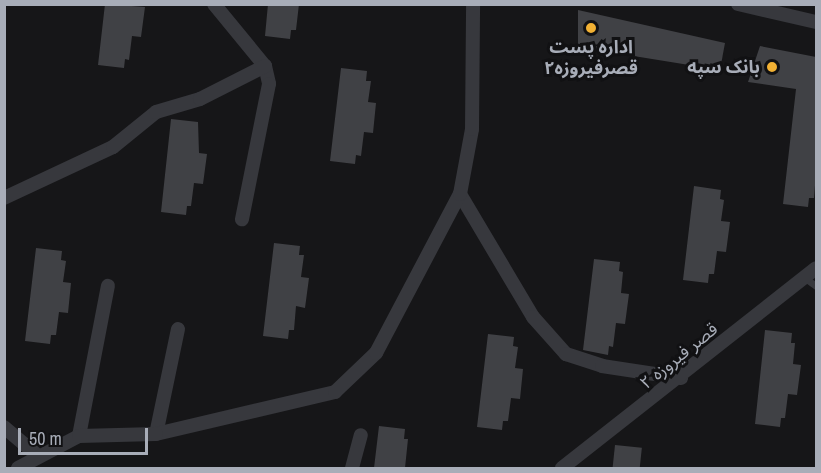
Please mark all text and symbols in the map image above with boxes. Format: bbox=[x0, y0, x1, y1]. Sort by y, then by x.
marker: اداره پست قصرفیروزه۲ bbox=[584, 21, 598, 35]
place label: اداره پست قصرفیروزه۲ bbox=[544, 37, 638, 80]
place label: بانک سپه bbox=[687, 56, 760, 78]
marker: بانک سپه bbox=[765, 60, 779, 74]
street label: قصر فیروزه ۲ bbox=[636, 318, 722, 394]
scale bar bbox=[21, 416, 152, 454]
text: 50 m bbox=[29, 426, 62, 451]

